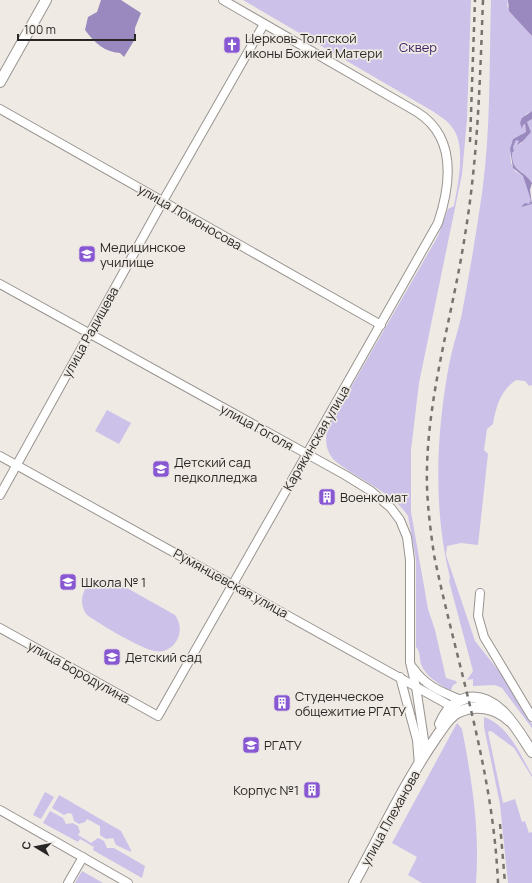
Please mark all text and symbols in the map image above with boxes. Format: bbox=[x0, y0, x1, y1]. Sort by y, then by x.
scale bar bbox=[18, 16, 135, 42]
text: 100 m bbox=[24, 21, 56, 38]
place label: Церковь Толгской иконы Божией Матери bbox=[245, 29, 382, 62]
church icon: Церковь Толгской иконы Божией Матери bbox=[222, 35, 242, 55]
park label: Сквер bbox=[399, 38, 437, 56]
street label: улица Ломоносова bbox=[135, 180, 245, 254]
place label: Медицинское училище bbox=[100, 238, 186, 271]
school or university icon: Медицинское училище bbox=[77, 244, 97, 264]
street label: улица Радищева bbox=[58, 283, 122, 381]
street label: Карякинская улица bbox=[279, 382, 353, 494]
street label: улица Гоголя bbox=[217, 399, 297, 455]
place label: Детский сад педколледжа bbox=[174, 453, 257, 486]
school or university icon: Детский сад педколледжа bbox=[151, 459, 171, 479]
building icon: Военкомат bbox=[317, 487, 337, 507]
place label: Военкомат bbox=[340, 488, 408, 506]
street label: Румянцевская улица bbox=[170, 544, 292, 622]
school or university icon: Школа № 1 bbox=[58, 572, 78, 592]
place label: Школа № 1 bbox=[81, 573, 146, 591]
street label: улица Бородулина bbox=[25, 636, 133, 708]
school or university icon: Детский сад bbox=[102, 647, 122, 667]
place label: Детский сад bbox=[125, 648, 202, 666]
place label: Студенческое общежитие РГАТУ bbox=[295, 687, 406, 720]
building icon: Студенческое общежитие РГАТУ bbox=[272, 693, 292, 713]
school or university icon: РГАТУ bbox=[241, 735, 261, 755]
place label: РГАТУ bbox=[264, 736, 302, 754]
street label: улица Плеханова bbox=[356, 767, 424, 869]
building icon: Корпус №1 bbox=[302, 780, 322, 800]
place label: Корпус №1 bbox=[233, 781, 299, 799]
north arrow bbox=[16, 827, 56, 867]
text: С bbox=[18, 840, 34, 850]

